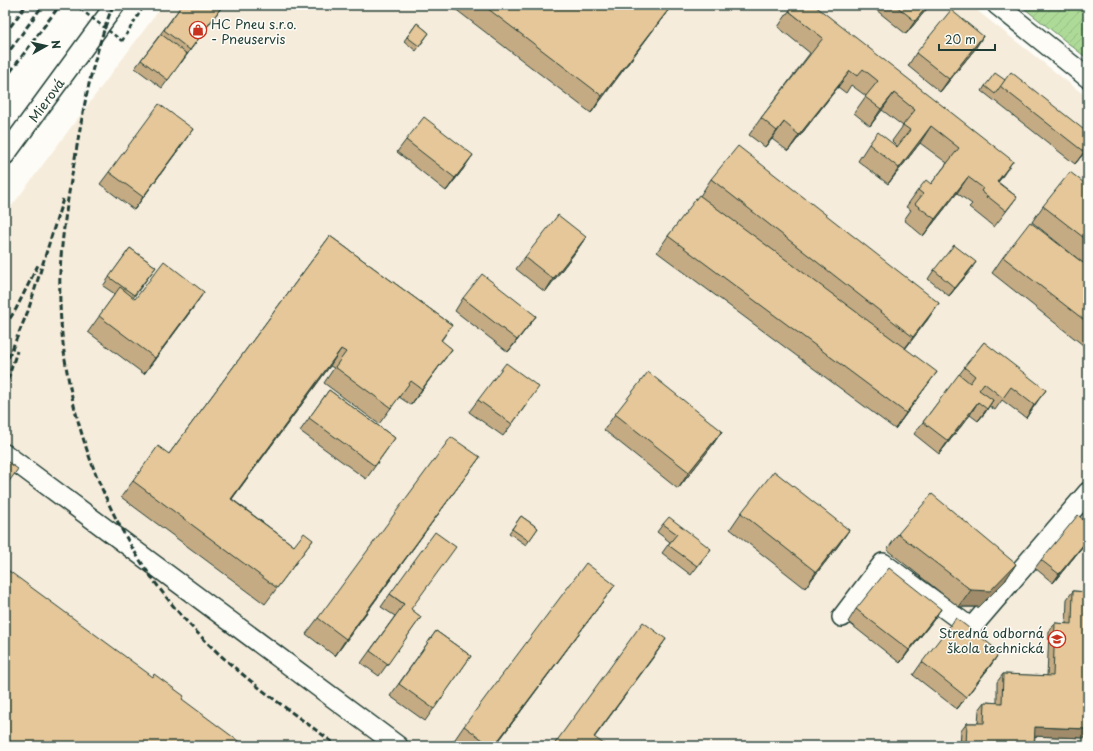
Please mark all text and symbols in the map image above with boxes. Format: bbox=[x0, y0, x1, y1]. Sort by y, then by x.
place label: HC Pneu s.r.o. - Pneuservis bbox=[211, 14, 297, 48]
shop icon: HC Pneu s.r.o. - Pneuservis bbox=[188, 20, 208, 40]
north arrow bbox=[26, 26, 66, 66]
scale bar bbox=[939, 26, 995, 52]
text: 20 m bbox=[945, 30, 976, 48]
text: N bbox=[47, 39, 65, 50]
street label: Mierová bbox=[24, 74, 68, 126]
place label: Stredná odborná škola technická bbox=[939, 623, 1045, 657]
school or university icon: Stredná odborná škola technická bbox=[1047, 629, 1067, 649]

